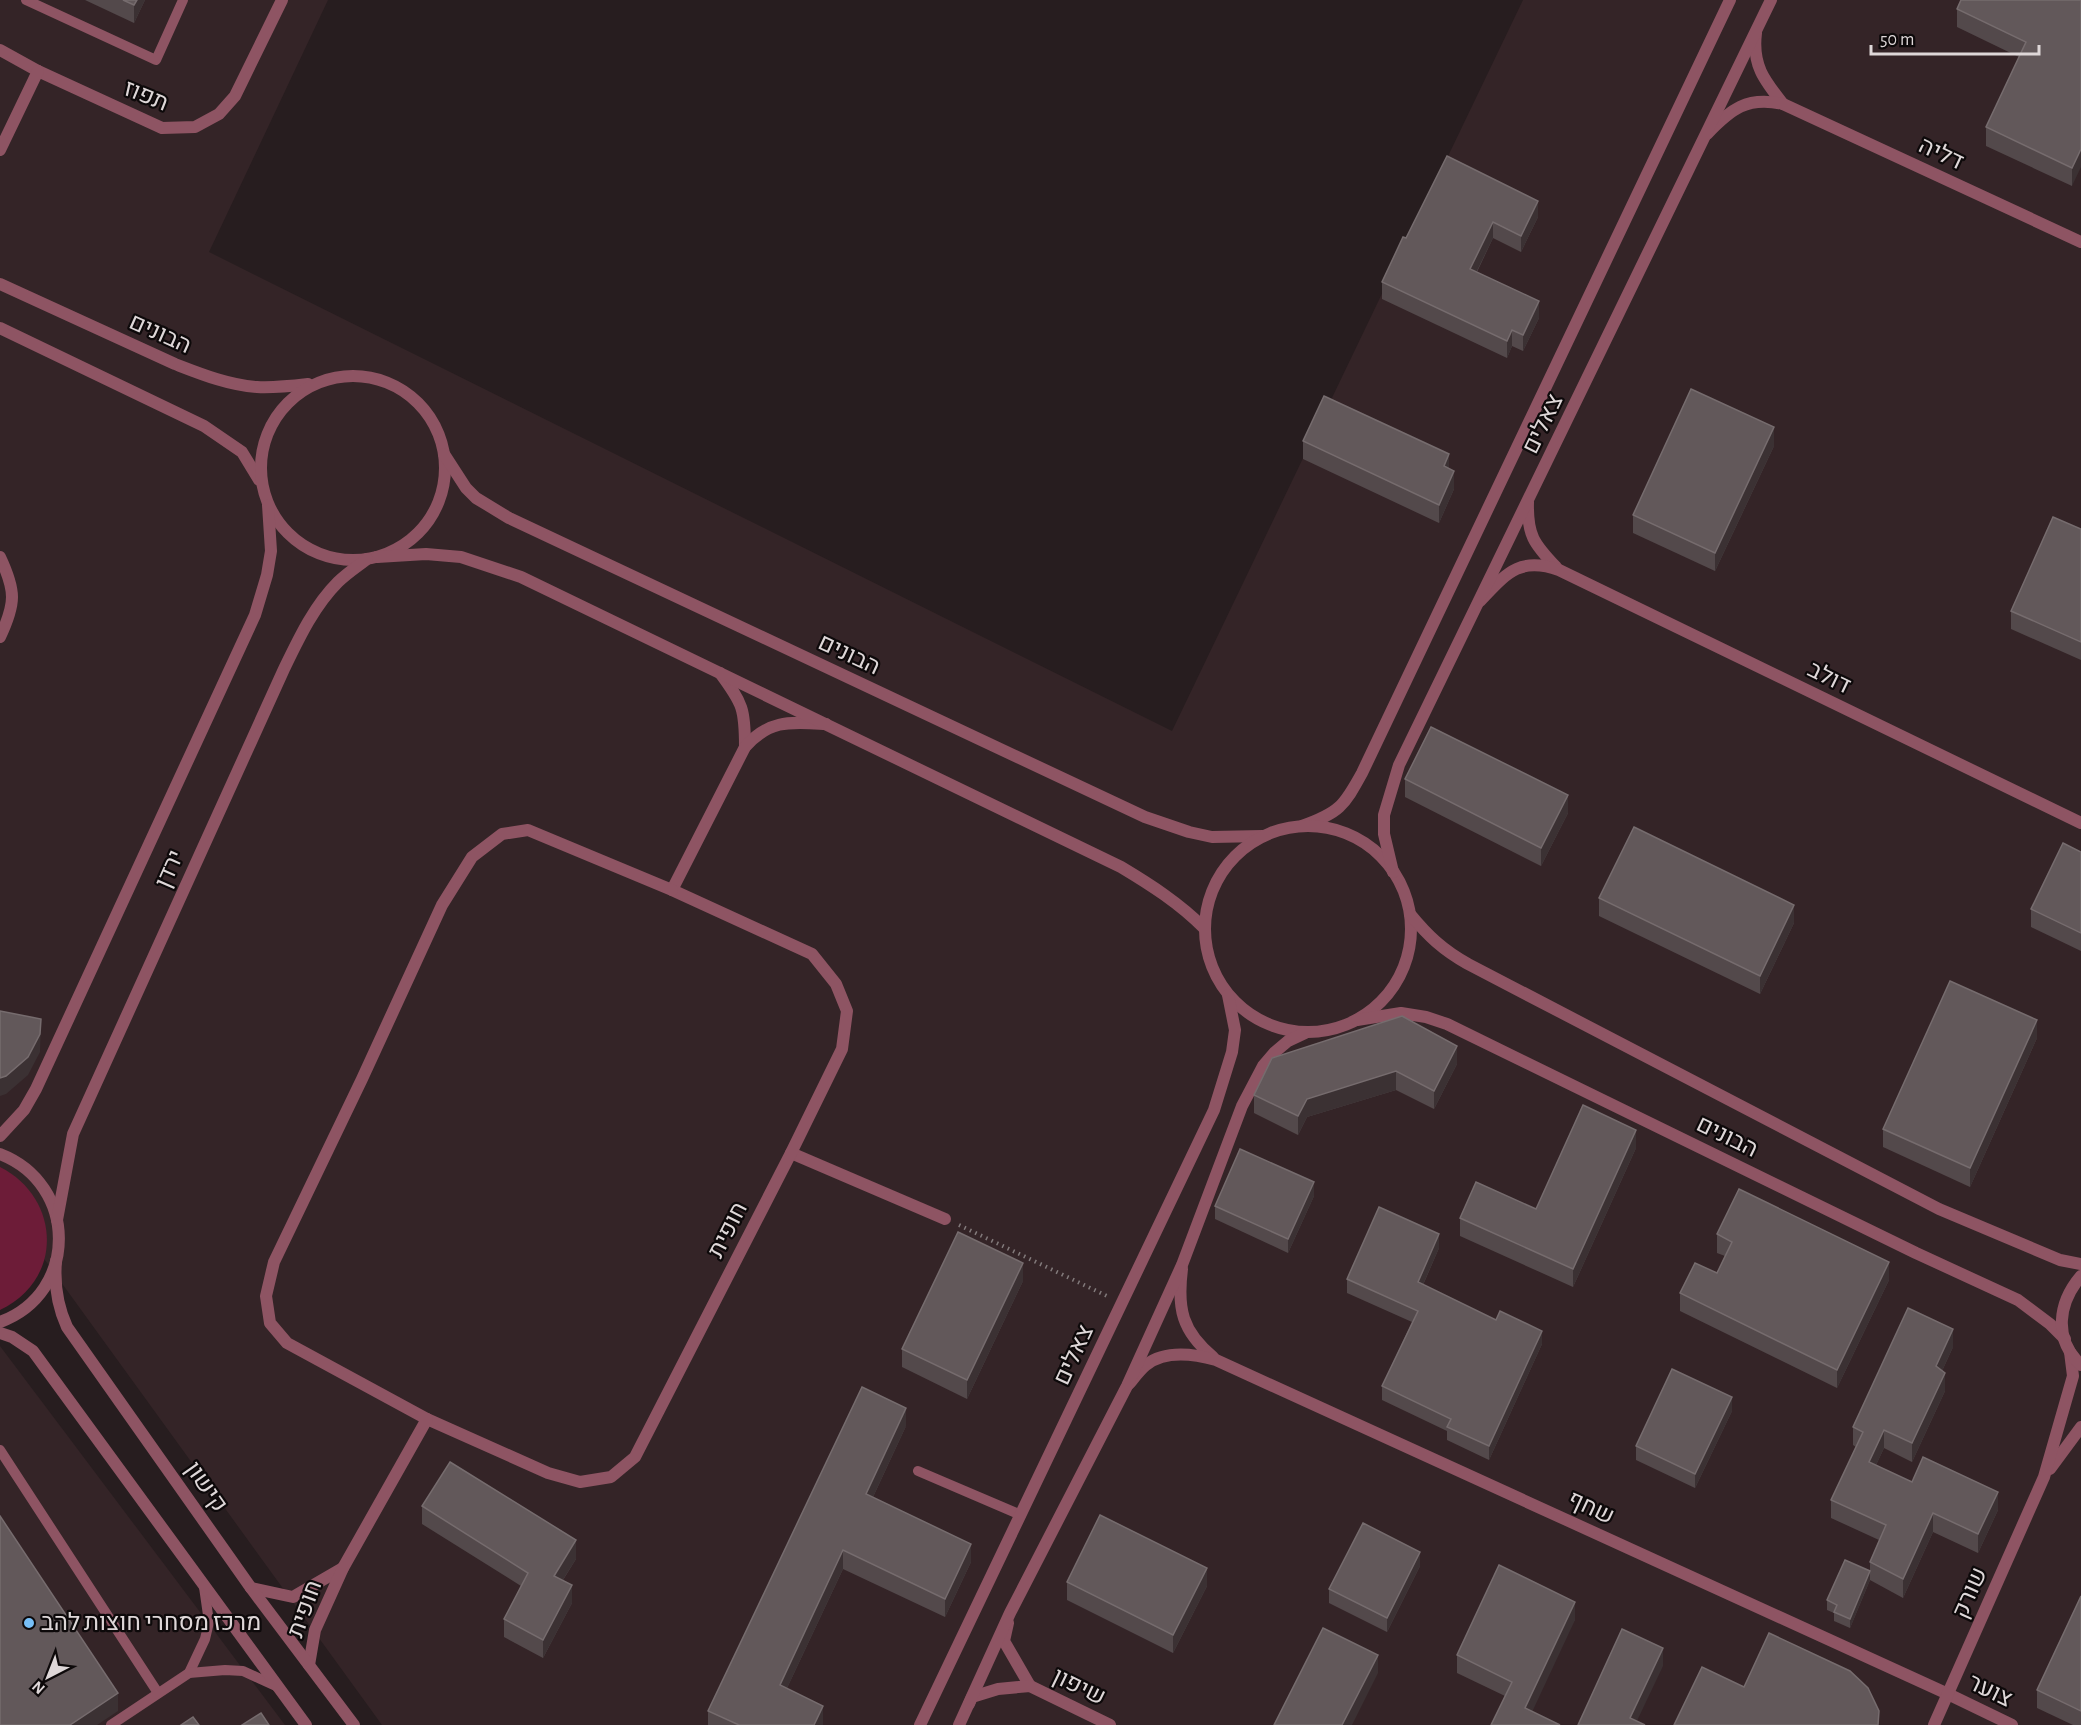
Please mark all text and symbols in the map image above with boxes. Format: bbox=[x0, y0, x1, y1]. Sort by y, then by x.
scale bar bbox=[1871, 18, 2039, 56]
text: 50 m bbox=[1880, 31, 1914, 49]
street label: תפוז bbox=[120, 76, 172, 116]
street label: דליה bbox=[1915, 133, 1967, 175]
street label: הבונים bbox=[125, 310, 195, 358]
street label: צאלים bbox=[1518, 390, 1568, 458]
street label: הבונים bbox=[814, 630, 884, 680]
street label: דולב bbox=[1804, 657, 1854, 699]
street label: ירדן bbox=[151, 847, 189, 891]
street label: הבונים bbox=[1693, 1112, 1761, 1162]
street label: חופית bbox=[704, 1198, 752, 1262]
street label: צאלים bbox=[1050, 1321, 1098, 1389]
street label: קישון bbox=[180, 1458, 232, 1516]
street label: שחף bbox=[1564, 1487, 1618, 1529]
street label: שורק bbox=[1948, 1564, 1992, 1622]
street label: חופית bbox=[284, 1577, 326, 1641]
place label: מרכז מסחרי חוצות להב bbox=[41, 1611, 261, 1635]
marker: מרכז מסחרי חוצות להב bbox=[22, 1616, 36, 1630]
north arrow bbox=[18, 1647, 78, 1707]
street label: שיפון bbox=[1049, 1664, 1109, 1710]
street label: צוער bbox=[1964, 1670, 2016, 1712]
text: N bbox=[29, 1678, 48, 1697]

